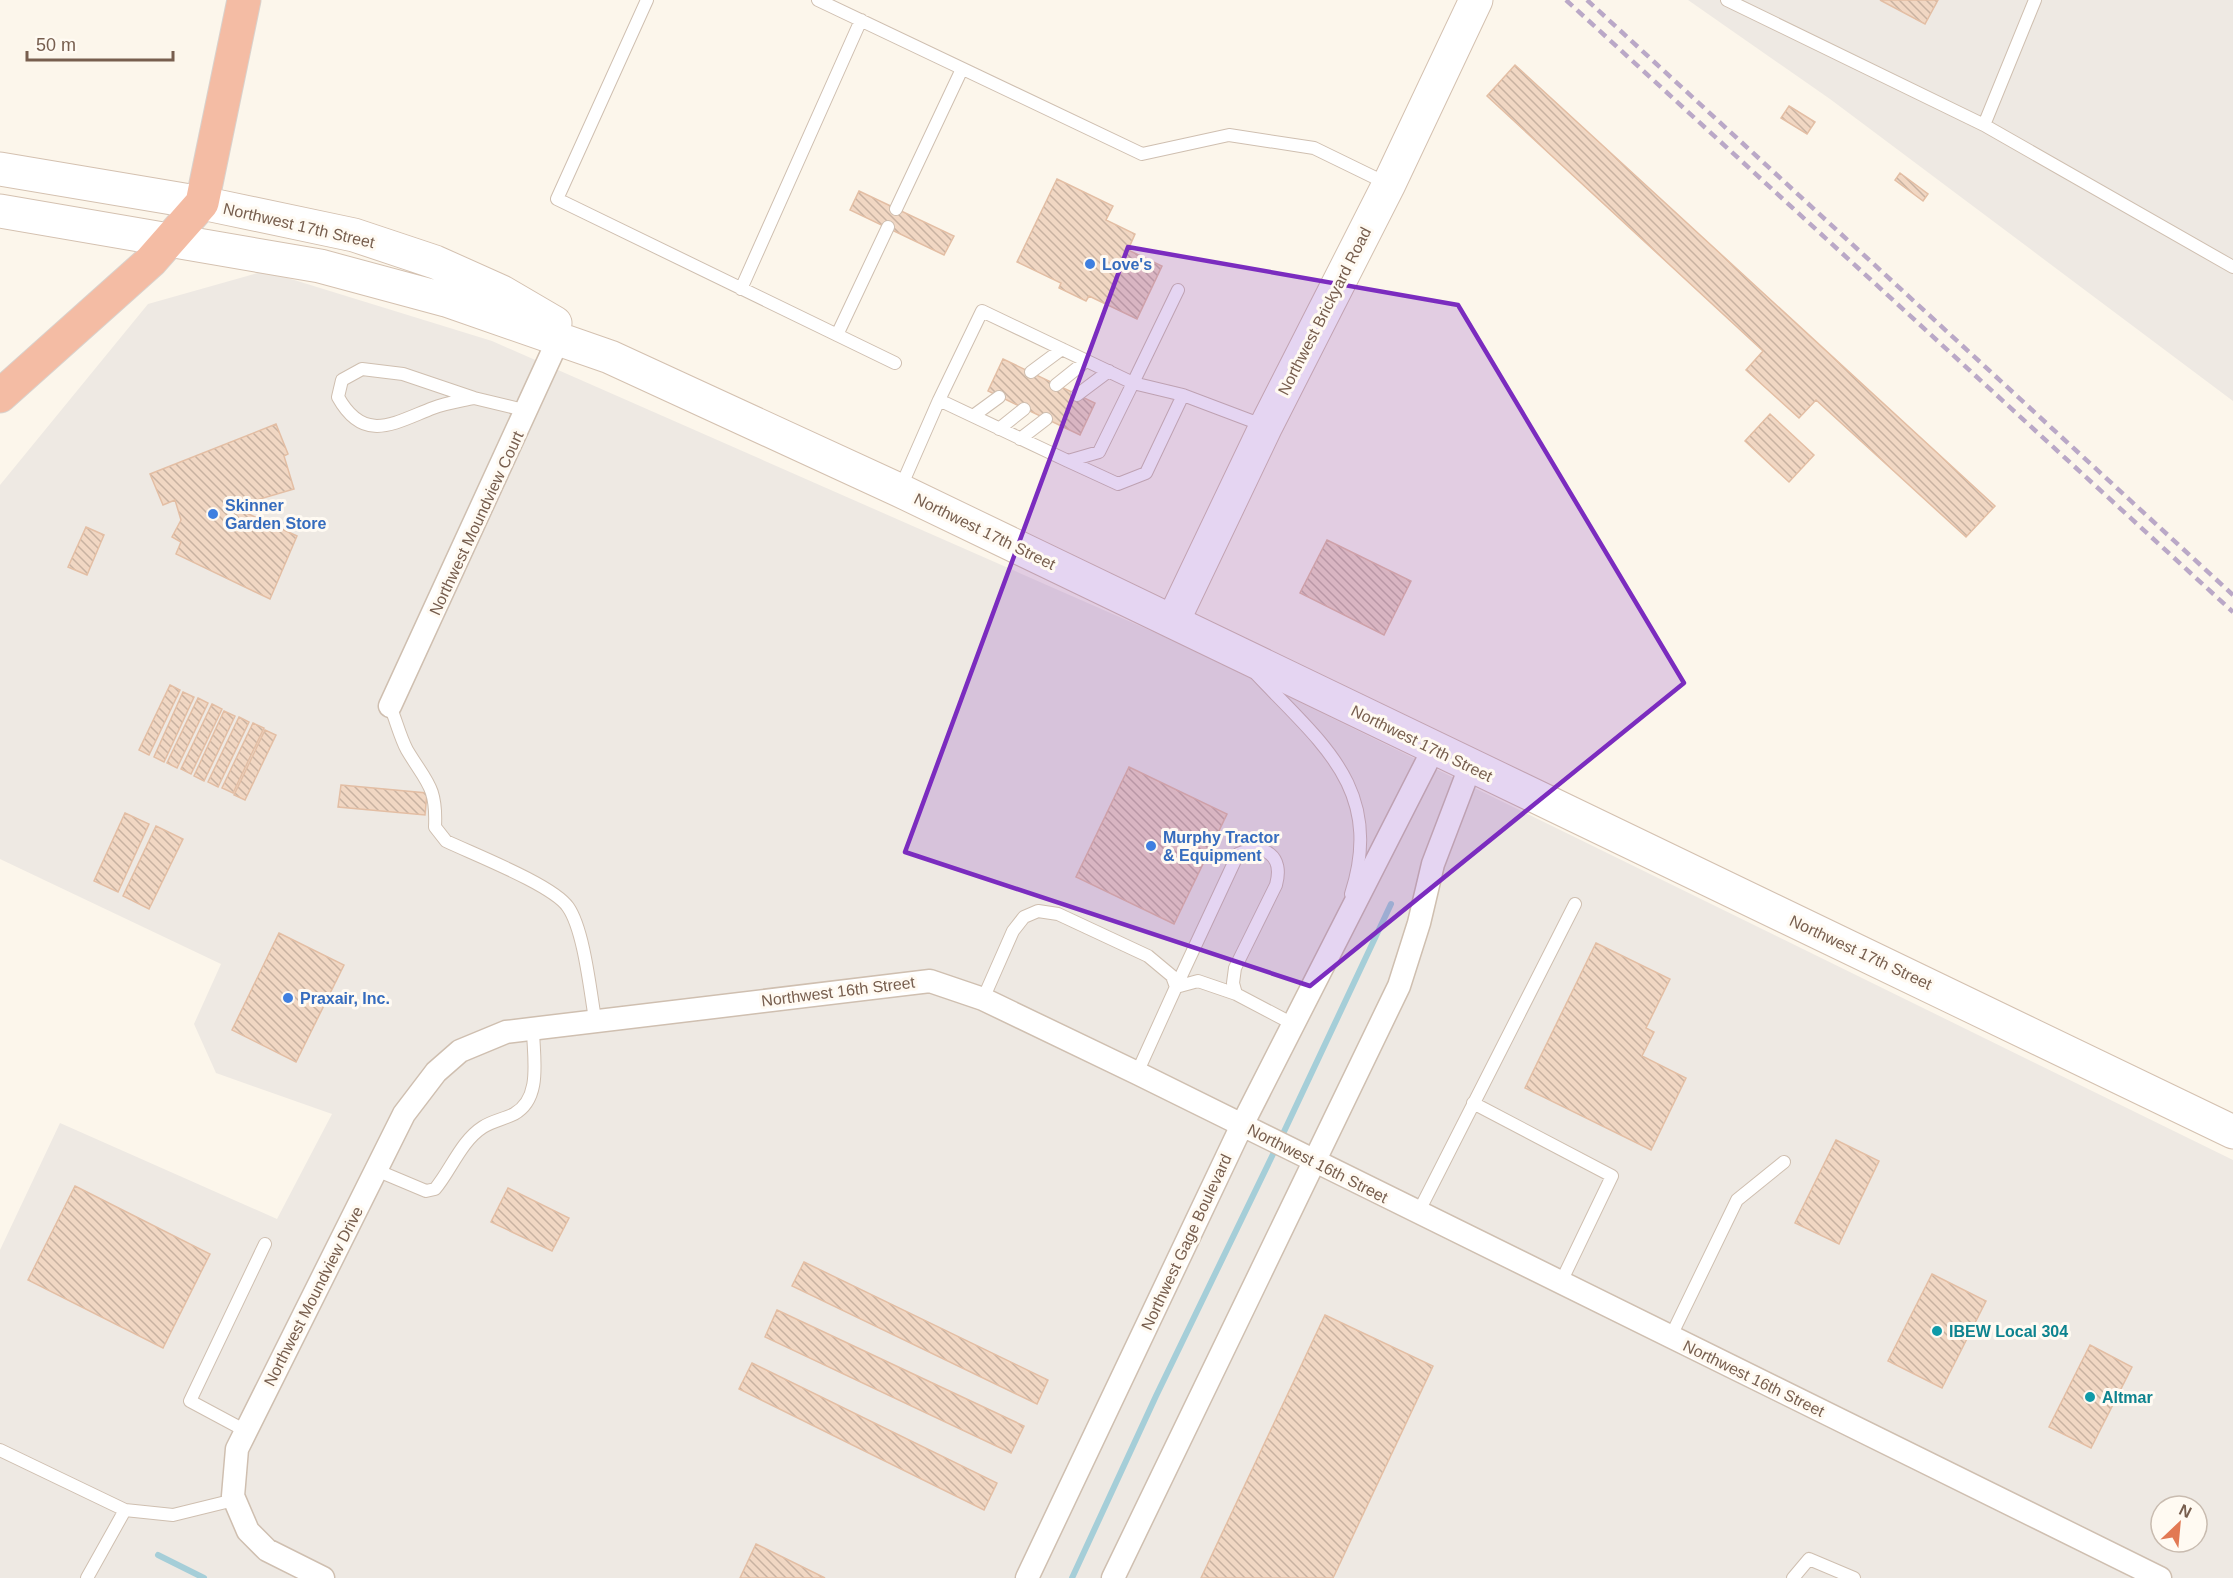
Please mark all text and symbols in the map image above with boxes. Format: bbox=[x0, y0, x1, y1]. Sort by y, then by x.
scale bar bbox=[27, 24, 172, 62]
text: 50 m bbox=[36, 35, 76, 55]
street label: Northwest 17th Street bbox=[222, 200, 377, 251]
street label: Northwest Brickyard Road bbox=[1275, 225, 1374, 398]
place label: Love's bbox=[1102, 256, 1152, 273]
marker: Love's bbox=[1083, 257, 1097, 271]
street label: Northwest Moundview Court bbox=[426, 428, 527, 618]
street label: Northwest 17th Street bbox=[912, 490, 1059, 573]
place label: Skinner Garden Store bbox=[225, 497, 326, 532]
marker: Skinner Garden Store bbox=[206, 507, 220, 521]
street label: Northwest 17th Street bbox=[1349, 702, 1496, 785]
place label: Murphy Tractor & Equipment bbox=[1163, 829, 1279, 864]
marker: Murphy Tractor & Equipment bbox=[1144, 839, 1158, 853]
street label: Northwest 17th Street bbox=[1787, 912, 1935, 993]
street label: Northwest 16th Street bbox=[760, 974, 916, 1009]
place label: Praxair, Inc. bbox=[300, 990, 390, 1007]
marker: Praxair, Inc. bbox=[281, 991, 295, 1005]
street label: Northwest 16th Street bbox=[1245, 1121, 1391, 1206]
street label: Northwest Gage Boulevard bbox=[1138, 1152, 1235, 1333]
street label: Northwest Moundview Drive bbox=[261, 1204, 366, 1389]
place label: IBEW Local 304 bbox=[1949, 1323, 2068, 1340]
marker: IBEW Local 304 bbox=[1930, 1324, 1944, 1338]
street label: Northwest 16th Street bbox=[1681, 1337, 1828, 1420]
place label: Altmar bbox=[2102, 1389, 2153, 1406]
marker: Altmar bbox=[2083, 1390, 2097, 1404]
north arrow bbox=[2149, 1494, 2209, 1554]
text: N bbox=[2176, 1501, 2194, 1521]

